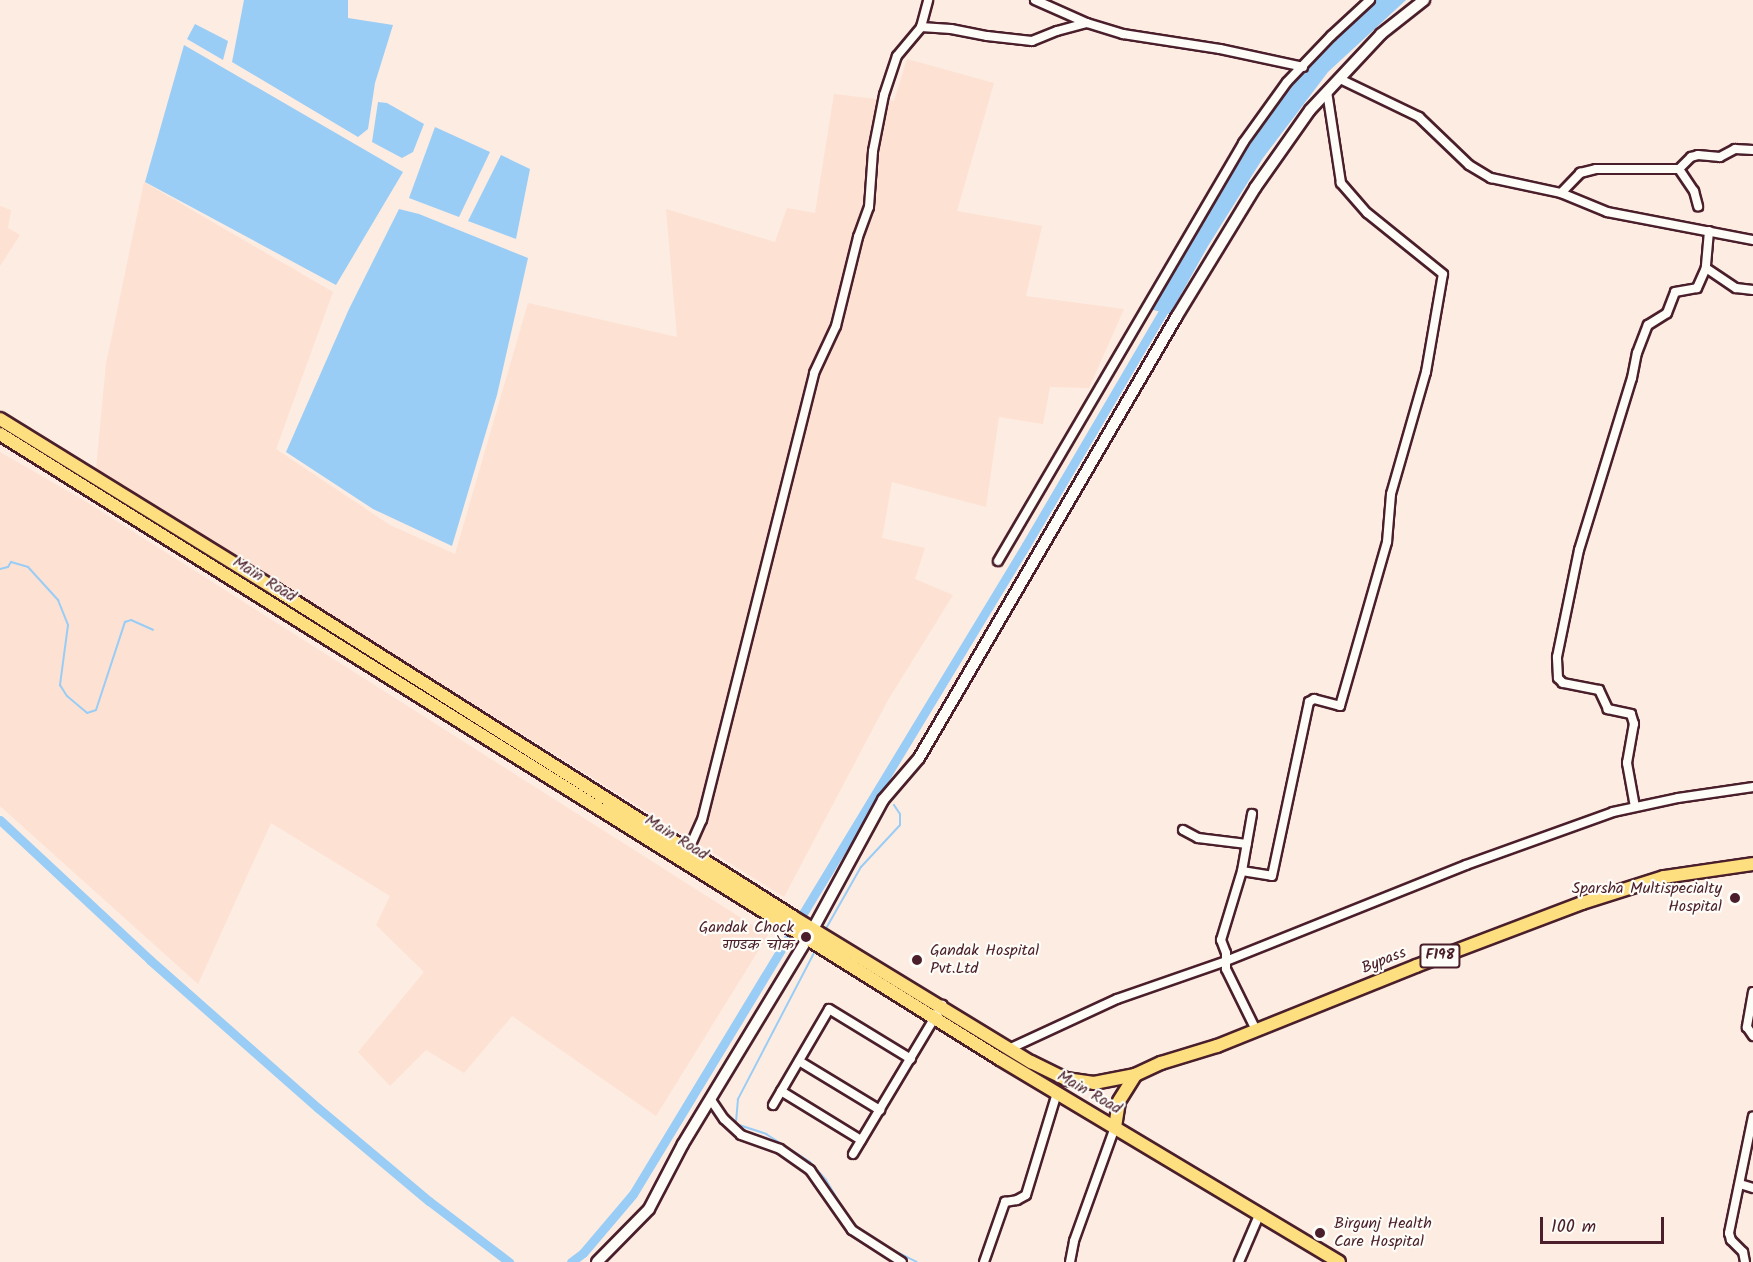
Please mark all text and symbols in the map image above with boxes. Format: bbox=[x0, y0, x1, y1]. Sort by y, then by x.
street label: Main Road bbox=[229, 553, 299, 607]
street label: Main Road bbox=[641, 811, 711, 865]
place label: Sparsha Multispecialty Hospital bbox=[1572, 879, 1722, 917]
marker: Sparsha Multispecialty Hospital bbox=[1726, 889, 1744, 907]
place label: Gandak Chock गण्डक चोक bbox=[699, 918, 794, 956]
marker: Gandak Chock गण्डक चोक bbox=[799, 930, 813, 944]
place label: Gandak Hospital Pvt.Ltd bbox=[930, 941, 1039, 979]
street label: Bypass bbox=[1359, 943, 1409, 979]
road number: F198 bbox=[1419, 944, 1461, 968]
marker: Gandak Hospital Pvt.Ltd bbox=[908, 951, 926, 969]
street label: Main Road bbox=[1053, 1067, 1125, 1119]
scale bar bbox=[1543, 1205, 1668, 1243]
text: 100 m bbox=[1551, 1213, 1596, 1242]
place label: Birgunj Health Care Hospital bbox=[1334, 1214, 1432, 1252]
marker: Birgunj Health Care Hospital bbox=[1311, 1224, 1329, 1242]

